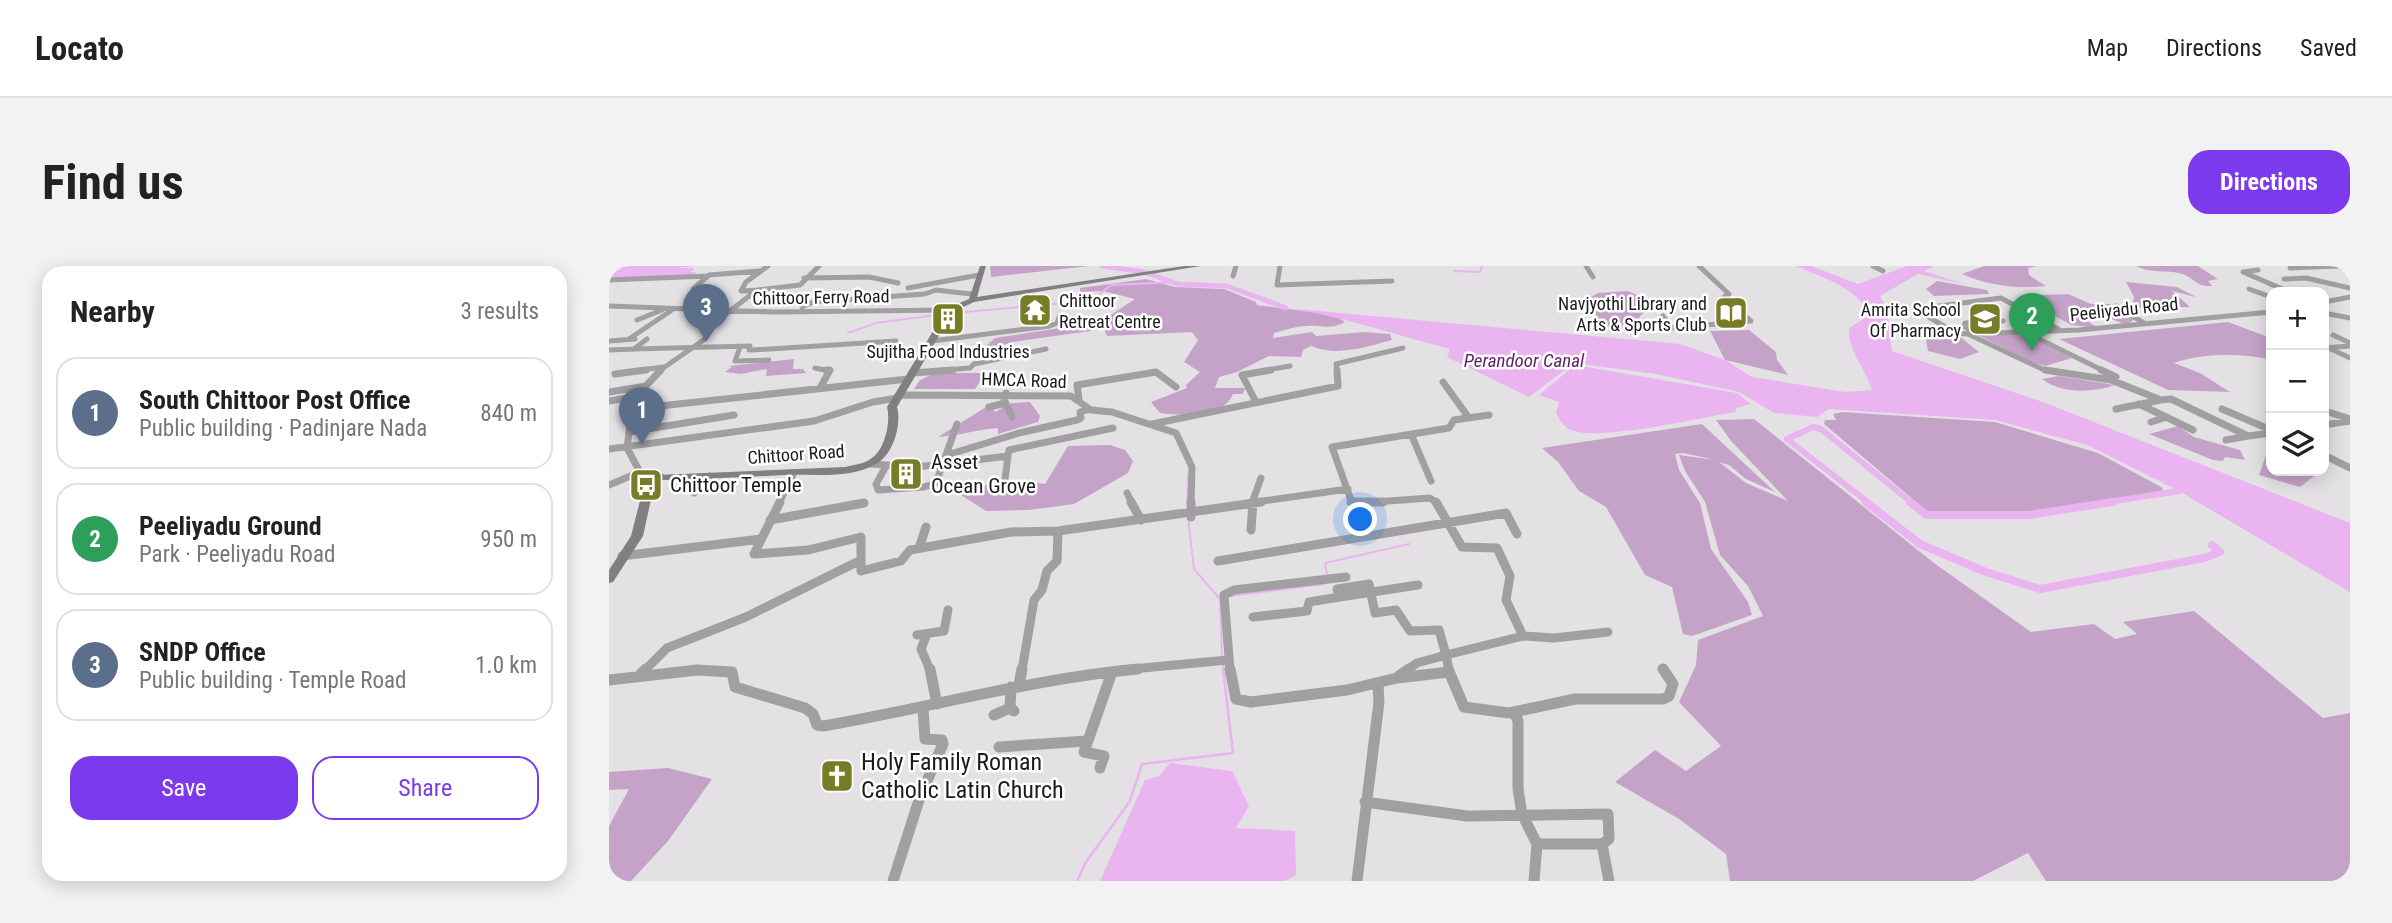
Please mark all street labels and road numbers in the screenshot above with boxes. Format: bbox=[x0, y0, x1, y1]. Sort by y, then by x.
street label: Chittoor Ferry Road bbox=[752, 285, 890, 309]
street label: Peeliyadu Road bbox=[2069, 293, 2179, 325]
street label: HMCA Road bbox=[981, 368, 1067, 392]
street label: Chittoor Road bbox=[747, 440, 845, 468]

